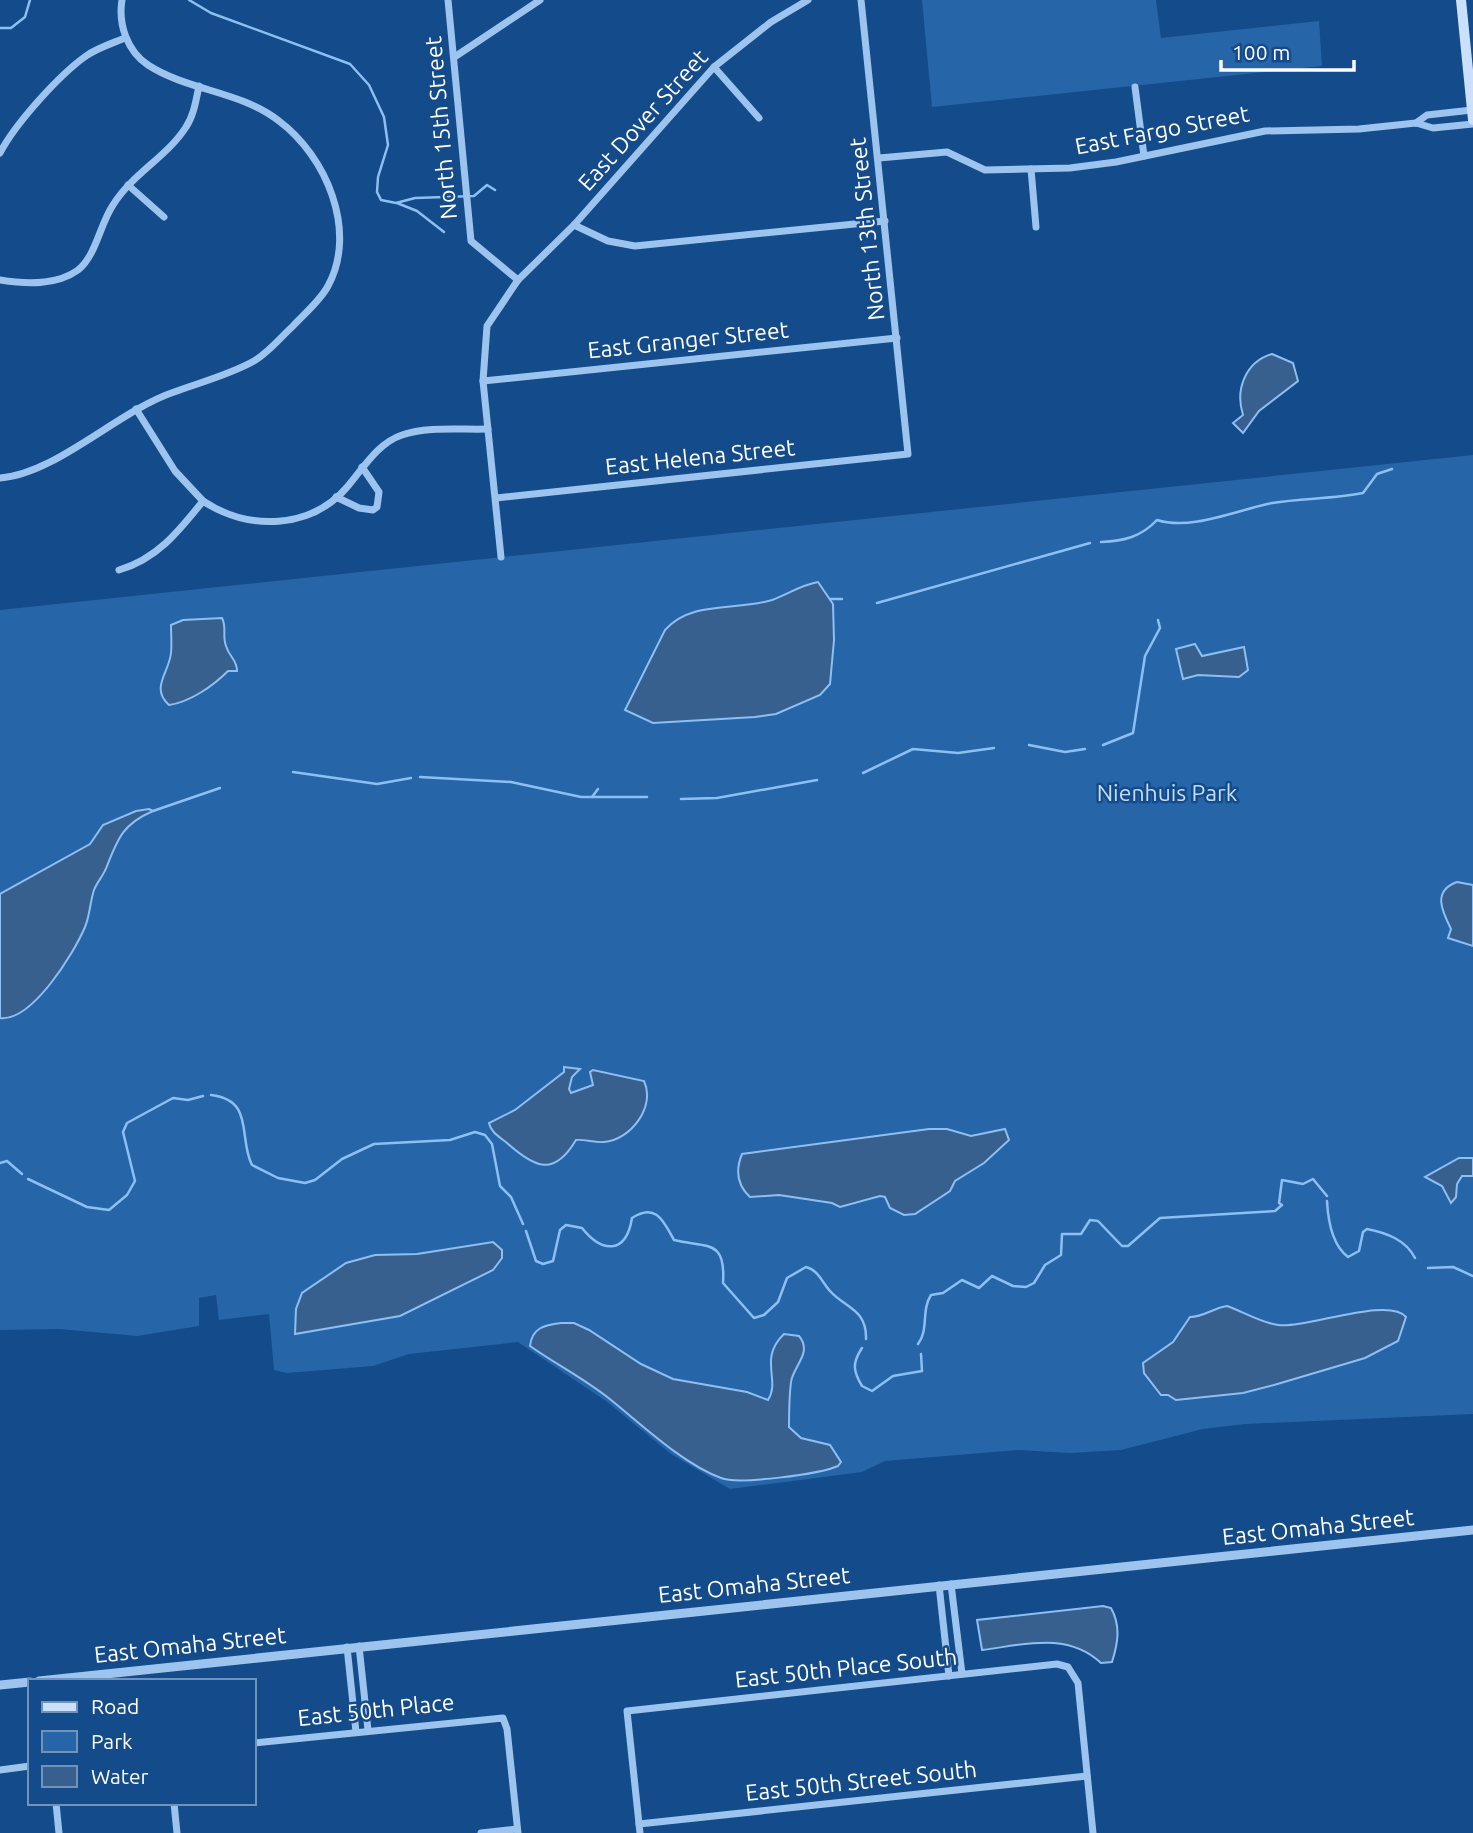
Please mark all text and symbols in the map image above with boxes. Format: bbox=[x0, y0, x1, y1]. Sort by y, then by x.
scale bar bbox=[1221, 28, 1354, 72]
street label: North 15th Street bbox=[420, 35, 461, 221]
text: 100 m bbox=[1232, 40, 1290, 64]
street label: East Dover Street bbox=[573, 44, 712, 195]
street label: East Fargo Street bbox=[1073, 100, 1251, 159]
street label: North 13th Street bbox=[844, 136, 889, 322]
street label: East Granger Street bbox=[586, 317, 790, 362]
street label: East Helena Street bbox=[604, 434, 796, 479]
park label: Nienhuis Park bbox=[1097, 780, 1238, 805]
street label: East Omaha Street bbox=[1221, 1504, 1415, 1549]
street label: East Omaha Street bbox=[657, 1562, 851, 1607]
street label: East Omaha Street bbox=[93, 1622, 287, 1667]
street label: East 50th Place South bbox=[734, 1643, 958, 1692]
legend bbox=[28, 1679, 256, 1805]
street label: East 50th Place bbox=[296, 1689, 455, 1730]
text: Road bbox=[91, 1694, 139, 1718]
text: Park bbox=[91, 1729, 133, 1753]
street label: East 50th Street South bbox=[744, 1756, 978, 1805]
text: Water bbox=[91, 1764, 149, 1788]

